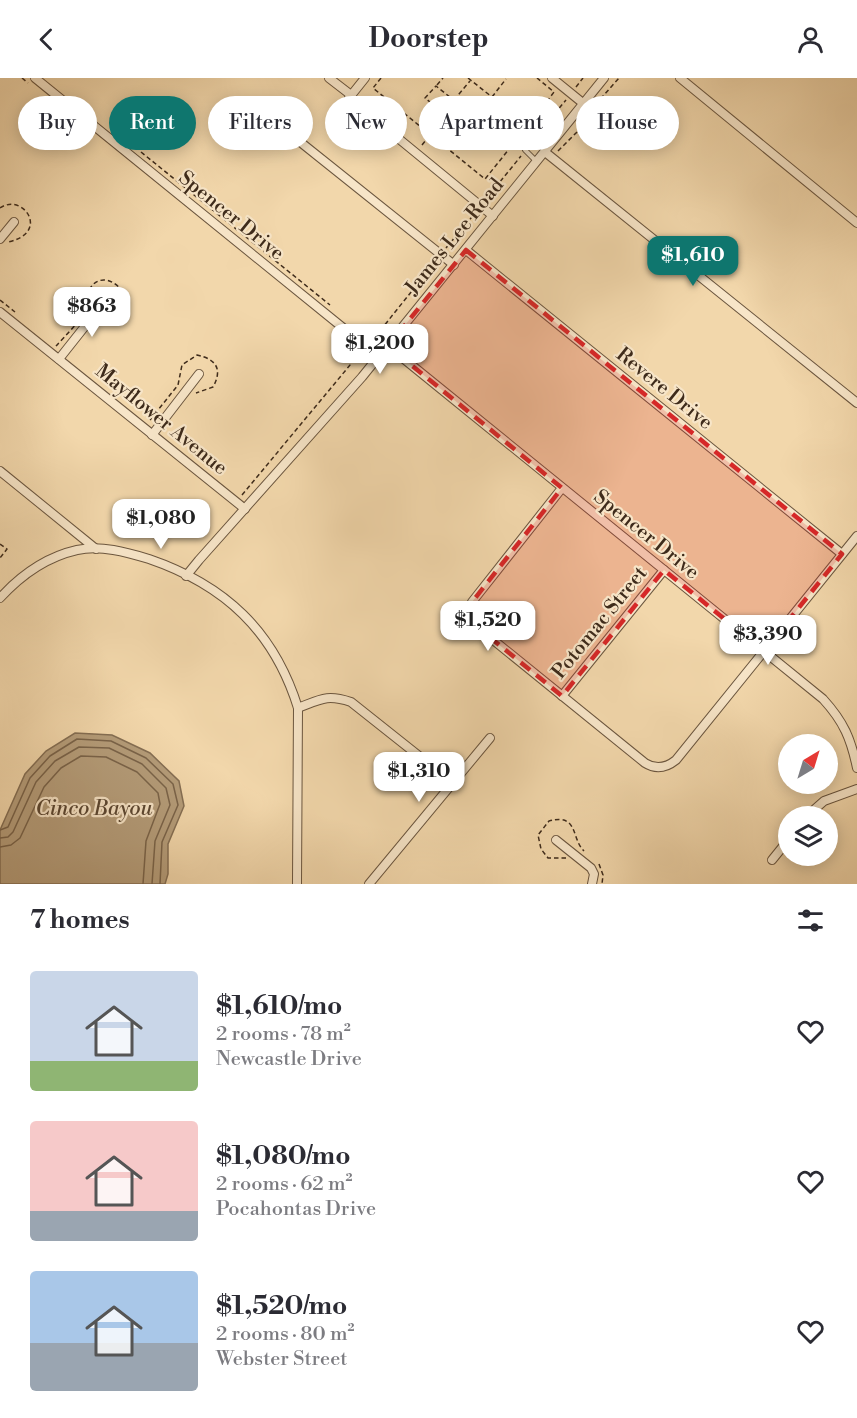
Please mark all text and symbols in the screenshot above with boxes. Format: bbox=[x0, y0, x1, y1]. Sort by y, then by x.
text: Doorstep bbox=[368, 22, 489, 56]
icon: back bbox=[30, 23, 63, 56]
icon: person bbox=[794, 23, 827, 56]
chip: Buy bbox=[18, 96, 97, 150]
chip: Rent bbox=[109, 96, 196, 150]
chip: Filters bbox=[208, 96, 313, 150]
chip: New bbox=[325, 96, 407, 150]
chip: Apartment bbox=[419, 96, 564, 150]
chip: House bbox=[576, 96, 679, 150]
street label: Spencer Drive bbox=[173, 166, 289, 266]
street label: James Lee Road bbox=[400, 173, 510, 301]
pin: $1,610 bbox=[644, 236, 742, 287]
text: $1,610 bbox=[661, 243, 725, 268]
pin: $863 bbox=[56, 287, 128, 338]
text: $863 bbox=[67, 294, 117, 319]
pin: $1,200 bbox=[331, 324, 429, 375]
text: $1,200 bbox=[345, 331, 415, 356]
street label: Revere Drive bbox=[611, 342, 717, 436]
street label: Mayflower Avenue bbox=[90, 359, 232, 481]
street label: Spencer Drive bbox=[588, 485, 704, 585]
pin: $1,080 bbox=[112, 499, 210, 550]
text: $1,080 bbox=[126, 506, 196, 531]
street label: Potomac Street bbox=[547, 562, 653, 684]
pin: $1,520 bbox=[439, 601, 537, 652]
text: $1,520 bbox=[454, 608, 522, 633]
pin: $3,390 bbox=[719, 615, 817, 666]
text: $3,390 bbox=[733, 622, 803, 647]
north arrow bbox=[778, 734, 838, 794]
map controls bbox=[778, 734, 838, 866]
pin: $1,310 bbox=[370, 752, 468, 803]
text: $1,310 bbox=[388, 759, 450, 784]
water label: Cinco Bayou bbox=[36, 796, 153, 822]
button: layers bbox=[778, 806, 838, 866]
text: 7 homes bbox=[30, 904, 130, 936]
icon: filters bbox=[794, 904, 827, 937]
text: $1,610/mo bbox=[216, 990, 342, 1022]
icon: home bbox=[78, 995, 150, 1067]
icon: heart bbox=[794, 1015, 827, 1048]
text: 2 rooms · 78 m² bbox=[216, 1022, 351, 1047]
text: Newcastle Drive bbox=[216, 1047, 362, 1072]
text: $1,080/mo bbox=[216, 1140, 351, 1172]
icon: home bbox=[78, 1145, 150, 1217]
icon: heart bbox=[794, 1165, 827, 1198]
text: 2 rooms · 62 m² bbox=[216, 1172, 352, 1197]
text: Pocahontas Drive bbox=[216, 1197, 376, 1222]
text: $1,520/mo bbox=[216, 1290, 347, 1322]
icon: home bbox=[78, 1295, 150, 1367]
icon: heart bbox=[794, 1315, 827, 1348]
text: 2 rooms · 80 m² bbox=[216, 1322, 354, 1347]
text: Webster Street bbox=[216, 1347, 347, 1372]

